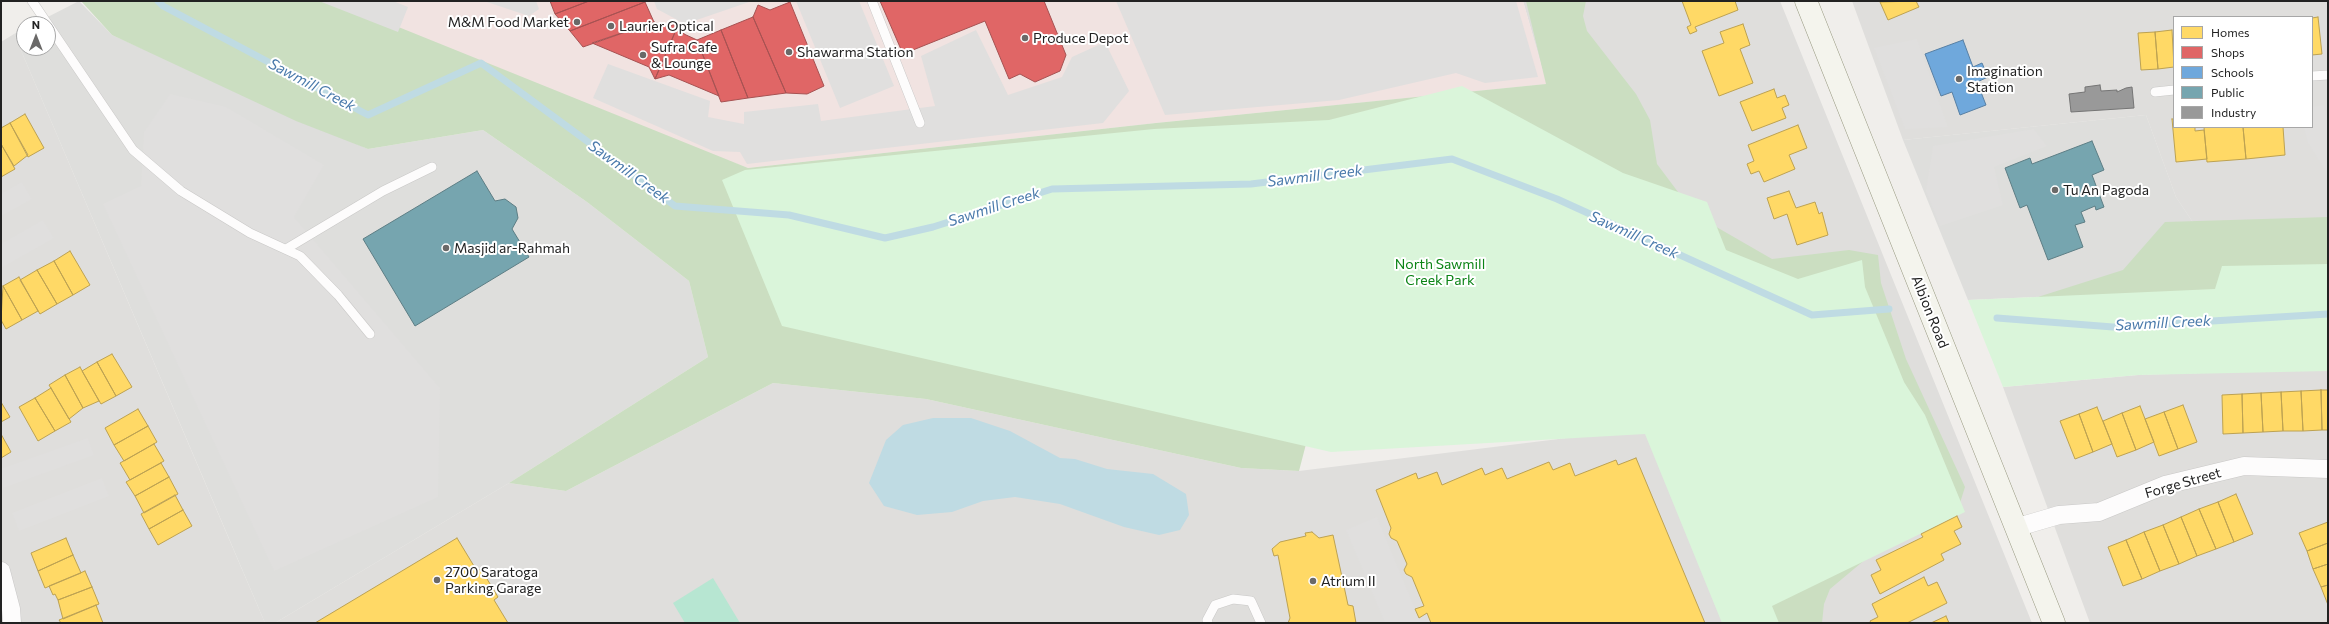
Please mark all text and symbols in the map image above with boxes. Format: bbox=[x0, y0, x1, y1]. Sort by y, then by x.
place label: M&M Food Market bbox=[448, 14, 569, 30]
north arrow bbox=[16, 16, 56, 56]
legend bbox=[2173, 16, 2313, 128]
marker: M&M Food Market bbox=[572, 17, 582, 27]
text: N bbox=[32, 18, 40, 31]
place label: Laurier Optical bbox=[619, 18, 714, 34]
marker: Laurier Optical bbox=[606, 21, 616, 31]
text: Homes bbox=[2211, 25, 2249, 39]
place label: Produce Depot bbox=[1033, 30, 1128, 46]
marker: Produce Depot bbox=[1020, 33, 1030, 43]
place label: Sufra Cafe & Lounge bbox=[651, 39, 717, 72]
place label: Shawarma Station bbox=[797, 44, 913, 60]
text: Shops bbox=[2211, 45, 2245, 59]
marker: Shawarma Station bbox=[784, 47, 794, 57]
marker: Sufra Cafe & Lounge bbox=[638, 50, 648, 60]
water label: Sawmill Creek bbox=[266, 55, 358, 115]
place label: Imagination Station bbox=[1967, 63, 2043, 96]
text: Schools bbox=[2211, 65, 2254, 79]
marker: Imagination Station bbox=[1954, 74, 1964, 84]
text: Public bbox=[2211, 85, 2244, 99]
text: Industry bbox=[2211, 105, 2256, 119]
water label: Sawmill Creek bbox=[585, 137, 673, 207]
water label: Sawmill Creek bbox=[1266, 161, 1364, 191]
place label: Tu An Pagoda bbox=[2063, 182, 2149, 198]
water label: Sawmill Creek bbox=[946, 184, 1042, 230]
marker: Tu An Pagoda bbox=[2050, 185, 2060, 195]
water label: Sawmill Creek bbox=[1587, 207, 1681, 263]
place label: Masjid ar-Rahmah bbox=[454, 240, 570, 256]
marker: Masjid ar-Rahmah bbox=[441, 243, 451, 253]
park label: North Sawmill Creek Park bbox=[1395, 256, 1485, 288]
street label: Albion Road bbox=[1908, 273, 1952, 351]
water label: Sawmill Creek bbox=[2115, 312, 2211, 334]
street label: Forge Street bbox=[2143, 464, 2223, 502]
place label: 2700 Saratoga Parking Garage bbox=[445, 564, 541, 596]
place label: Atrium II bbox=[1321, 573, 1376, 589]
marker: 2700 Saratoga Parking Garage bbox=[432, 575, 442, 585]
marker: Atrium II bbox=[1308, 576, 1318, 586]

